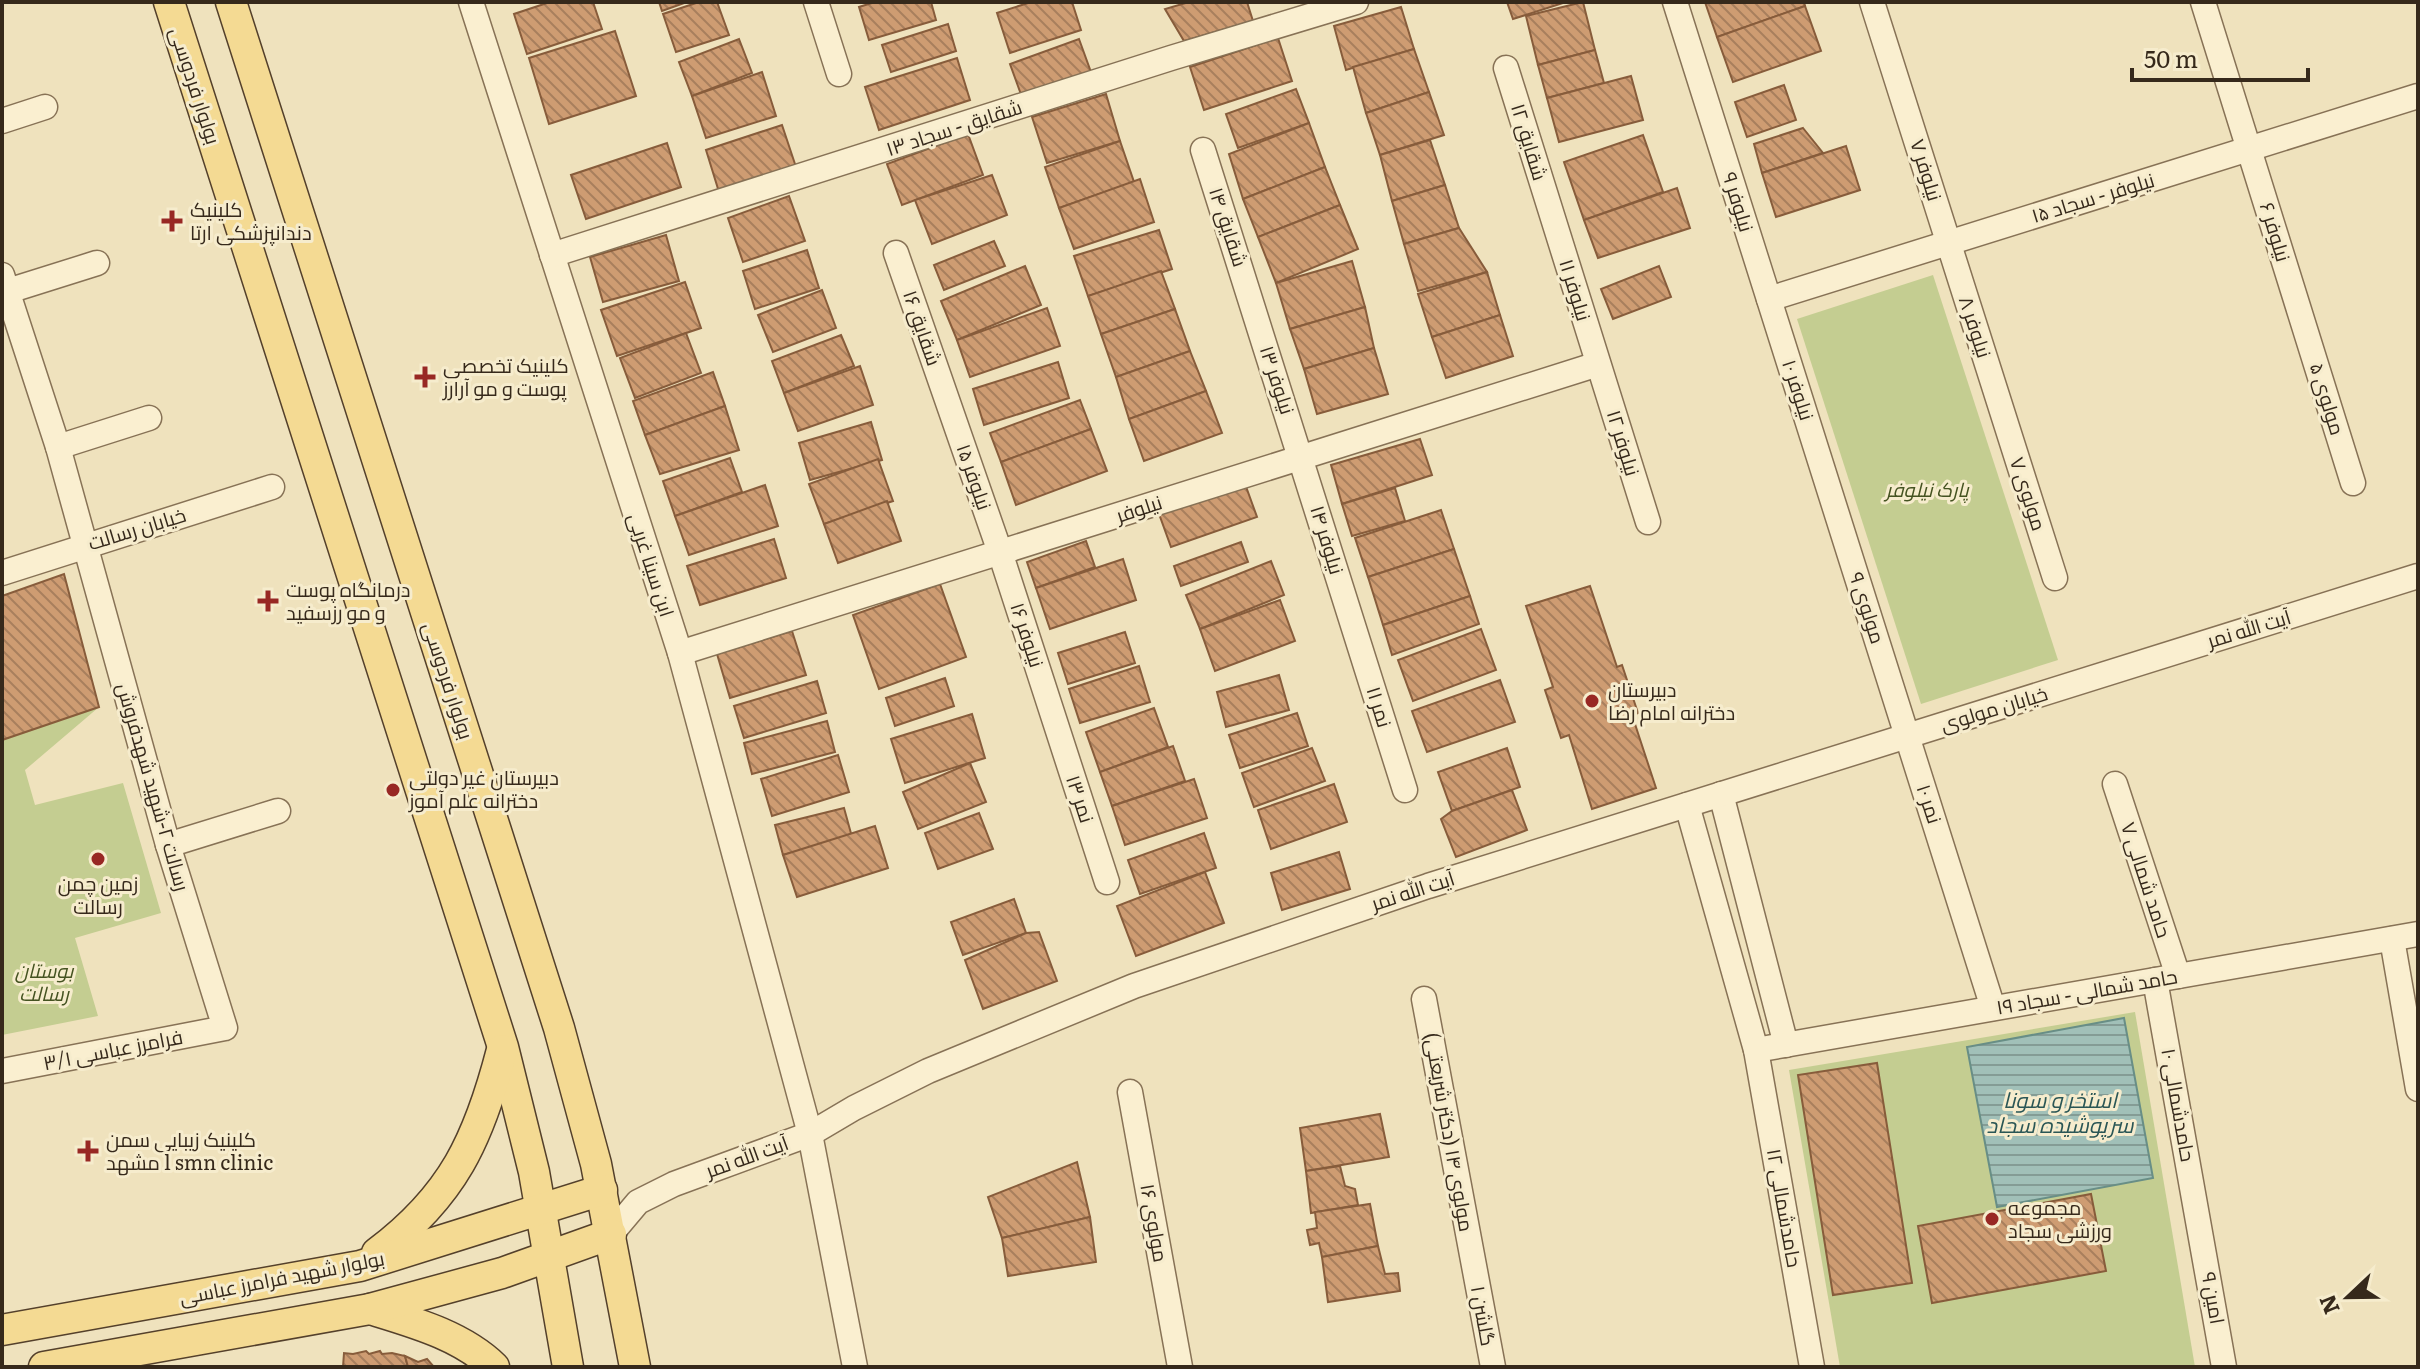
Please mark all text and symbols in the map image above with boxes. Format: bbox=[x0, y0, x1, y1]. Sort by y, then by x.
street label: بولوار فردوسی bbox=[164, 23, 230, 148]
scale bar bbox=[2132, 32, 2308, 82]
text: 50 m bbox=[2144, 40, 2198, 75]
street label: شقایق - سجاد ۱۳ bbox=[882, 90, 1025, 162]
street label: شقایق ۱۲ bbox=[1505, 99, 1557, 184]
street label: نیلوفر ۷ bbox=[1904, 135, 1952, 204]
street label: نیلوفر - سجاد ۱۵ bbox=[2027, 163, 2158, 229]
street label: نیلوفر ۹ bbox=[1717, 168, 1763, 235]
street label: شقایق ۱۴ bbox=[1203, 183, 1257, 270]
place label: کلینیک دندانپزشکی ارتا bbox=[190, 193, 312, 246]
street label: نیلوفر ۶ bbox=[2254, 198, 2300, 265]
marker: کلینیک دندانپزشکی ارتا bbox=[161, 210, 183, 232]
street label: نیلوفر ۱۱ bbox=[1553, 255, 1601, 324]
street label: شقایق ۱۶ bbox=[897, 285, 951, 369]
street label: نیلوفر ۸ bbox=[1953, 292, 2001, 361]
street label: نیلوفر ۱۳ bbox=[1254, 341, 1304, 418]
place label: کلینیک تخصصی پوست و مو آرارز bbox=[442, 349, 569, 402]
street label: نیلوفر ۱۰ bbox=[1776, 355, 1824, 424]
street label: مولوی ۵ bbox=[2304, 358, 2354, 438]
marker: کلینیک تخصصی پوست و مو آرارز bbox=[414, 366, 436, 388]
street label: نیلوفر ۱۲ bbox=[1601, 406, 1649, 479]
street label: نیلوفر ۱۵ bbox=[951, 439, 1001, 513]
street label: مولوی ۷ bbox=[2004, 453, 2056, 534]
park label: پارک نیلوفر bbox=[1882, 473, 1970, 504]
street label: نیلوفر bbox=[1110, 486, 1165, 529]
street label: خیابان رسالت bbox=[84, 498, 189, 556]
street label: نیلوفر ۱۴ bbox=[1304, 501, 1354, 578]
street label: ابن سینا غربی bbox=[622, 509, 684, 620]
street label: مولوی ۹ bbox=[1843, 568, 1895, 647]
place label: درمانگاه پوست و مو رزسفید bbox=[286, 573, 411, 626]
marker: درمانگاه پوست و مو رزسفید bbox=[257, 590, 279, 612]
street label: نیلوفر ۱۶ bbox=[1004, 598, 1053, 671]
street label: آیت الله نمر bbox=[2202, 600, 2295, 654]
street label: بولوار فردوسی bbox=[417, 618, 483, 743]
place label: دبیرستان دخترانه امام رضا bbox=[1608, 673, 1735, 727]
street label: خیابان مولوی bbox=[1936, 677, 2051, 738]
street label: رسالت ۲-شهید شهدفروش bbox=[111, 679, 199, 894]
street label: نمر ۱۱ bbox=[1361, 682, 1401, 731]
marker: دبیرستان دخترانه امام رضا bbox=[1583, 692, 1601, 710]
place label: دبیرستان غیر دولتی دخترانه علم آموز bbox=[408, 761, 559, 815]
street label: نمر ۱۳ bbox=[1060, 771, 1104, 826]
street label: نمر ۱۰ bbox=[1910, 780, 1951, 827]
marker: دبیرستان غیر دولتی دخترانه علم آموز bbox=[384, 781, 402, 799]
street label: حامد شمالی ۷ bbox=[2115, 818, 2181, 941]
marker: زمین چمن رسالت bbox=[89, 850, 107, 868]
street label: آیت الله نمر bbox=[1366, 861, 1459, 917]
place label: زمین چمن رسالت bbox=[58, 867, 138, 920]
park label: بوستان رسالت bbox=[15, 954, 75, 1007]
street label: حامد شمالی - سجاد ۱۹ bbox=[1994, 959, 2180, 1021]
street label: فرامرز عباسی ۳/۱ bbox=[40, 1020, 185, 1076]
street label: مولوی ۱۴ (دکتر شریعتی) bbox=[1419, 1030, 1483, 1234]
street label: حامدشمالی ۱۰ bbox=[2155, 1045, 2205, 1164]
water label: استخر و سونا سرپوشیده سجاد bbox=[1987, 1082, 2134, 1140]
place label: کلینیک زیبایی سمن مشهد l smn clinic bbox=[106, 1123, 273, 1176]
street label: آیت الله نمر bbox=[700, 1126, 793, 1184]
marker: کلینیک زیبایی سمن مشهد l smn clinic bbox=[77, 1140, 99, 1162]
street label: حامدشمالی ۱۲ bbox=[1761, 1146, 1811, 1270]
street label: مولوی ۱۶ bbox=[1134, 1181, 1178, 1264]
place label: مجموعه ورزشی سجاد bbox=[2008, 1191, 2112, 1244]
marker: مجموعه ورزشی سجاد bbox=[1983, 1210, 2001, 1228]
street label: بولوار شهید فرامرز عباسی bbox=[176, 1241, 387, 1311]
north arrow bbox=[2308, 1257, 2388, 1337]
street label: امین ۹ bbox=[2196, 1269, 2234, 1326]
street label: گلشن ۱ bbox=[1465, 1283, 1505, 1348]
text: N bbox=[2309, 1290, 2347, 1320]

